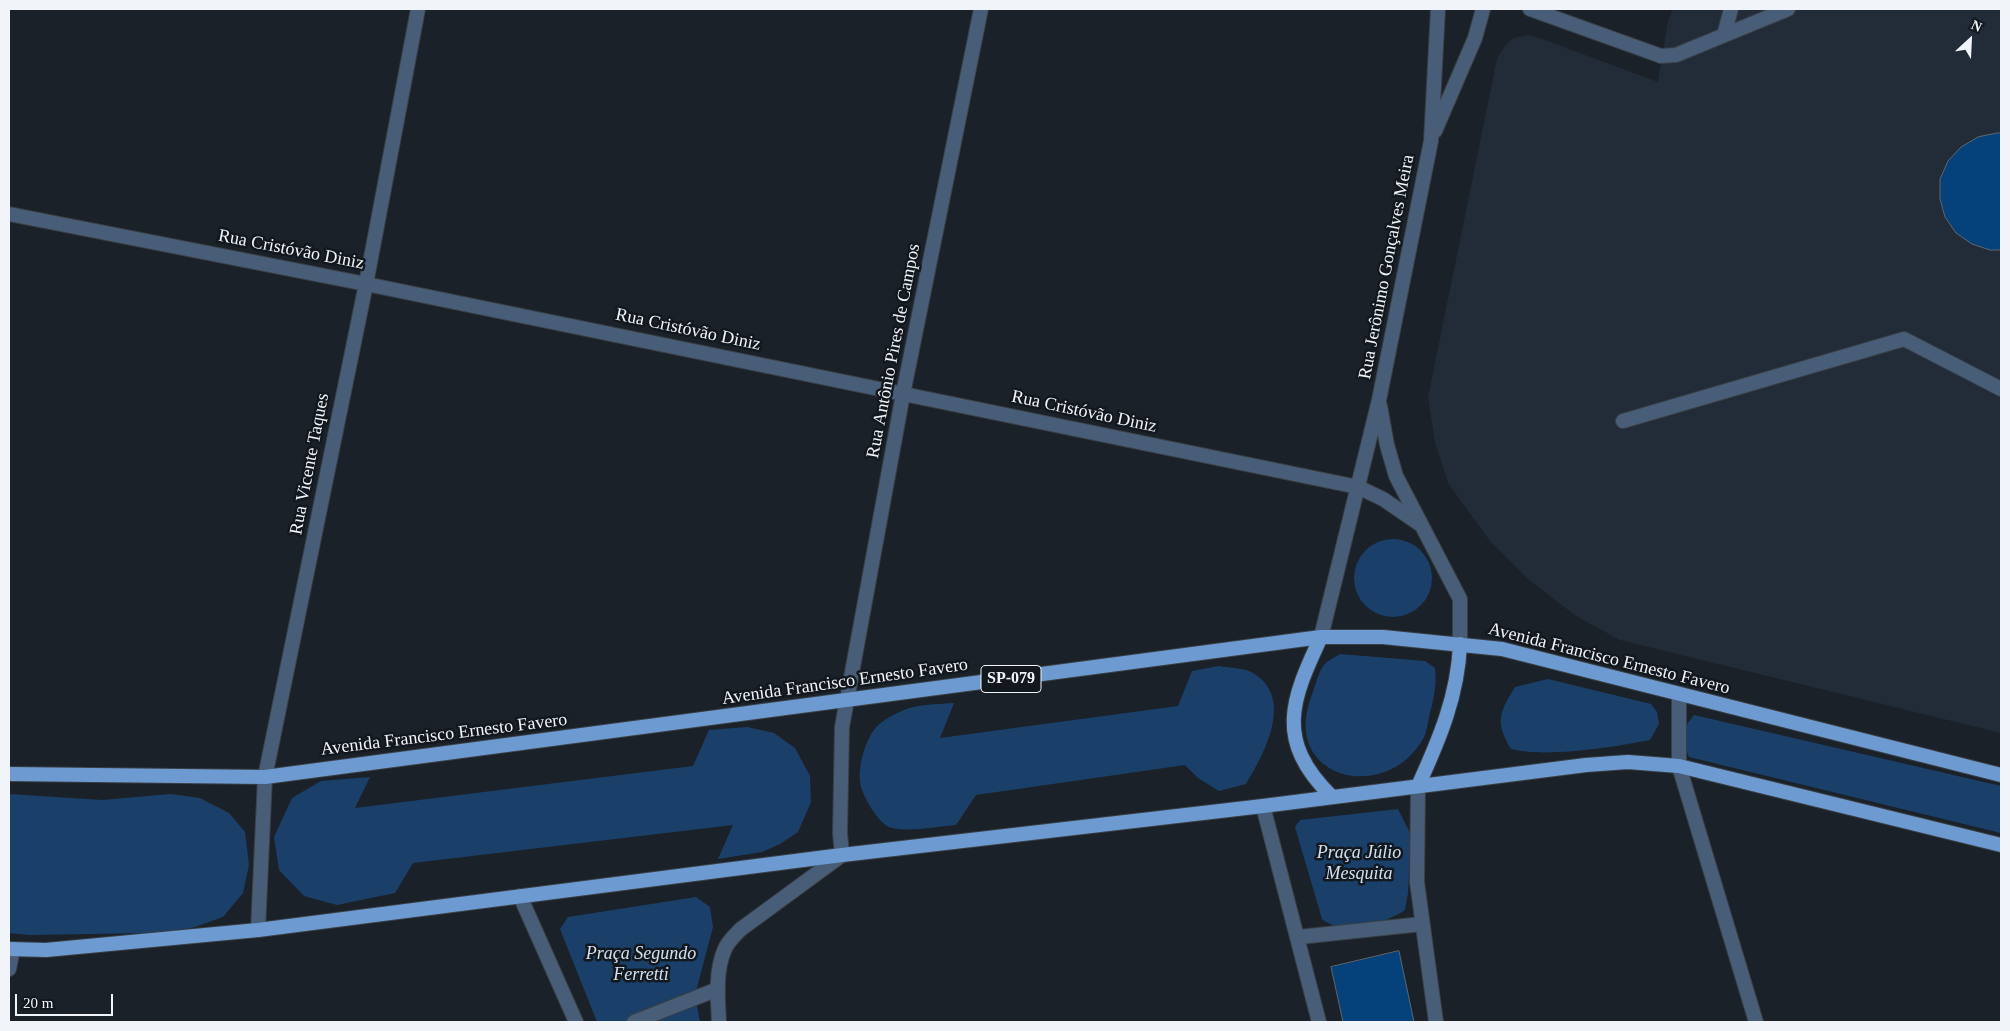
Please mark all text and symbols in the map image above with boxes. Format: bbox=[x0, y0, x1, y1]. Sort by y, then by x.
north arrow bbox=[1945, 15, 1995, 65]
text: N bbox=[1969, 17, 1984, 35]
street label: Rua Jerônimo Gonçalves Meira bbox=[1355, 153, 1419, 381]
street label: Rua Cristóvão Diniz bbox=[216, 225, 366, 275]
street label: Rua Antônio Pires de Campos bbox=[863, 242, 925, 460]
street label: Rua Cristóvão Diniz bbox=[613, 304, 763, 356]
street label: Rua Cristóvão Diniz bbox=[1009, 386, 1159, 438]
street label: Rua Vicente Taques bbox=[286, 391, 334, 537]
street label: Avenida Francisco Ernesto Favero bbox=[1486, 619, 1732, 699]
street label: Avenida Francisco Ernesto Favero bbox=[721, 654, 969, 710]
road number: SP-079 bbox=[981, 666, 1041, 692]
street label: Avenida Francisco Ernesto Favero bbox=[320, 709, 568, 761]
park label: Praça Júlio Mesquita bbox=[1317, 842, 1401, 884]
park label: Praça Segundo Ferretti bbox=[586, 943, 696, 986]
scale bar bbox=[18, 984, 115, 1016]
text: 20 m bbox=[23, 995, 53, 1011]

